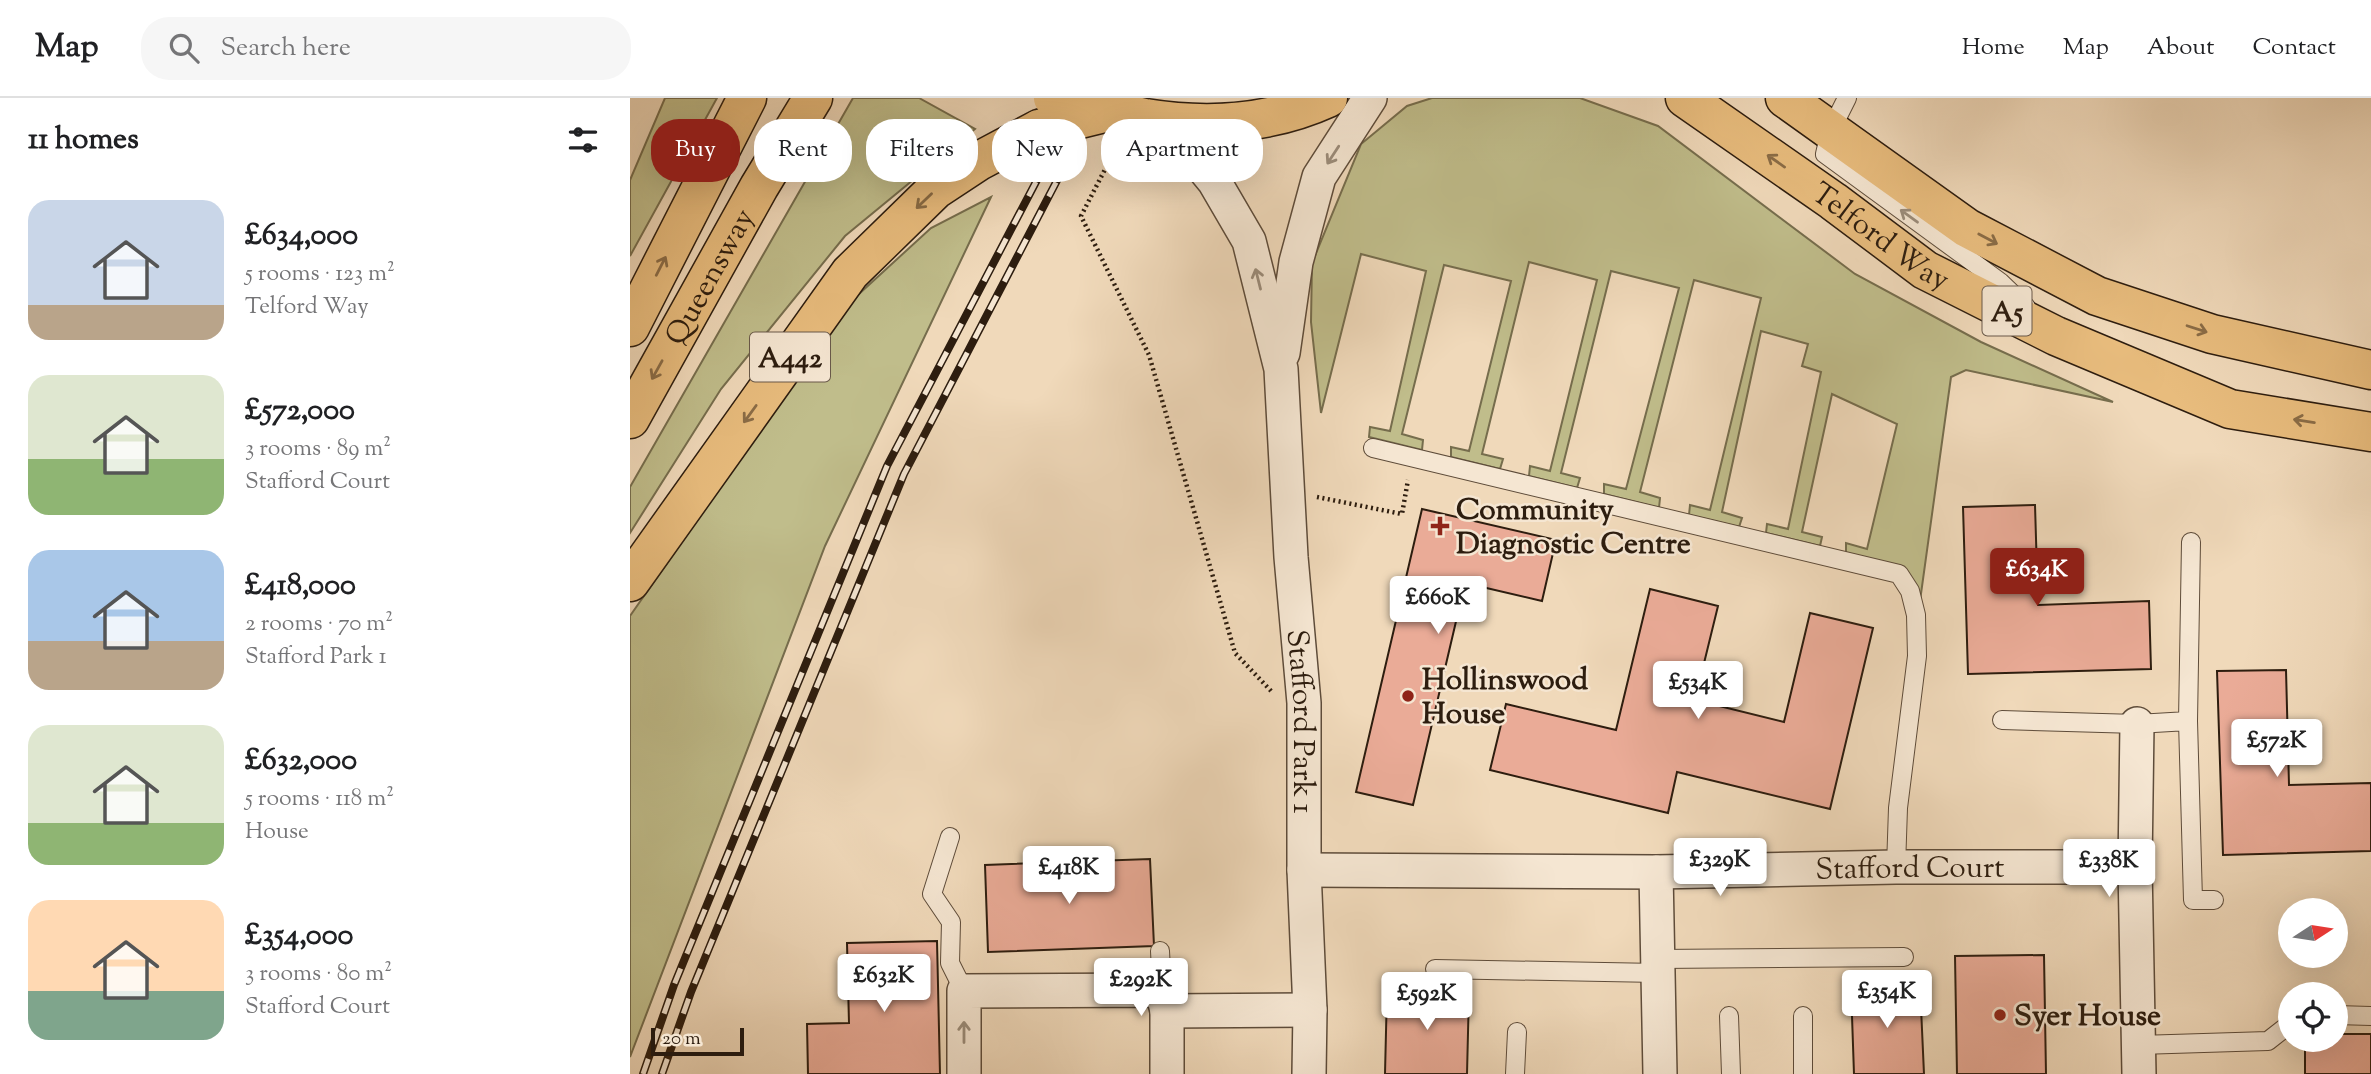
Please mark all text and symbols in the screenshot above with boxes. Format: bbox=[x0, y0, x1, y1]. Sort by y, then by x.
search box bbox=[141, 17, 631, 80]
text: Map bbox=[35, 24, 99, 72]
icon: search bbox=[165, 29, 203, 67]
text: Search here bbox=[221, 30, 351, 67]
text: Home bbox=[1962, 31, 2025, 65]
text: Map bbox=[2063, 31, 2109, 65]
text: About bbox=[2147, 31, 2214, 65]
text: Contact bbox=[2252, 31, 2336, 65]
text: 11 homes bbox=[28, 119, 139, 162]
chip: Buy bbox=[651, 119, 740, 182]
chip: Rent bbox=[754, 119, 852, 182]
chip: Filters bbox=[866, 119, 978, 182]
chip: New bbox=[992, 119, 1087, 182]
chip: Apartment bbox=[1101, 119, 1263, 182]
icon: filters bbox=[564, 121, 602, 159]
one-way arrow bbox=[1325, 145, 1339, 165]
one-way arrow bbox=[1767, 154, 1786, 168]
street label: Telford Way bbox=[1802, 173, 1956, 303]
one-way arrow bbox=[916, 192, 933, 209]
street label: Queensway bbox=[656, 201, 767, 354]
one-way arrow bbox=[1900, 208, 1919, 223]
text: £634,000 bbox=[245, 215, 358, 258]
icon: home bbox=[84, 228, 168, 312]
one-way arrow bbox=[1978, 232, 1998, 246]
one-way arrow bbox=[655, 256, 668, 277]
text: 5 rooms · 123 m² bbox=[245, 258, 395, 291]
one-way arrow bbox=[1251, 268, 1264, 290]
road number: A5 bbox=[1982, 286, 2032, 336]
text: Telford Way bbox=[245, 291, 369, 324]
one-way arrow bbox=[2185, 323, 2207, 336]
road number: A442 bbox=[750, 332, 830, 382]
one-way arrow bbox=[650, 359, 663, 380]
text: £572,000 bbox=[245, 390, 355, 433]
icon: home bbox=[84, 403, 168, 487]
one-way arrow bbox=[743, 404, 757, 423]
one-way arrow bbox=[2293, 414, 2316, 427]
text: 3 rooms · 89 m² bbox=[245, 433, 391, 466]
text: Stafford Court bbox=[245, 466, 390, 499]
place label: Community Diagnostic Centre bbox=[1456, 490, 1691, 567]
marker: Community Diagnostic Centre bbox=[1430, 516, 1450, 536]
pin: £634K bbox=[1988, 548, 2086, 608]
text: £634K bbox=[2006, 554, 2068, 587]
text: £418,000 bbox=[245, 565, 356, 608]
pin: £660K bbox=[1389, 576, 1487, 636]
icon: home bbox=[84, 578, 168, 662]
text: £660K bbox=[1406, 582, 1470, 615]
text: 2 rooms · 70 m² bbox=[245, 608, 393, 641]
street label: Stafford Park 1 bbox=[1274, 628, 1323, 814]
text: Stafford Park 1 bbox=[245, 641, 386, 674]
place label: Hollinswood House bbox=[1422, 660, 1588, 737]
pin: £534K bbox=[1649, 662, 1747, 721]
text: £534K bbox=[1669, 667, 1727, 700]
marker: Hollinswood House bbox=[1400, 688, 1416, 704]
pin: £572K bbox=[2228, 720, 2326, 779]
text: £572K bbox=[2247, 725, 2307, 758]
text: £632,000 bbox=[245, 740, 357, 783]
icon: home bbox=[84, 753, 168, 837]
text: 5 rooms · 118 m² bbox=[245, 783, 394, 816]
text: House bbox=[245, 816, 309, 849]
pin: £329K bbox=[1671, 838, 1769, 898]
pin: £338K bbox=[2060, 840, 2158, 899]
text: £329K bbox=[1690, 844, 1750, 877]
text: £338K bbox=[2079, 845, 2139, 878]
pin: £418K bbox=[1020, 846, 1118, 906]
street label: Stafford Court bbox=[1815, 848, 2005, 893]
text: £418K bbox=[1039, 852, 1099, 885]
north arrow bbox=[2278, 898, 2348, 968]
map controls bbox=[2278, 898, 2348, 1052]
text: £354,000 bbox=[245, 915, 353, 958]
icon: home bbox=[84, 928, 168, 1012]
pin: £632K bbox=[835, 954, 933, 1014]
text: 3 rooms · 80 m² bbox=[245, 958, 392, 991]
pin: £292K bbox=[1092, 958, 1190, 1018]
text: £632K bbox=[854, 960, 914, 993]
text: £292K bbox=[1110, 964, 1172, 997]
pin: £354K bbox=[1838, 970, 1936, 1030]
pin: £592K bbox=[1378, 972, 1476, 1032]
text: £354K bbox=[1858, 976, 1916, 1009]
text: £592K bbox=[1397, 978, 1457, 1011]
button: locate bbox=[2278, 982, 2348, 1052]
text: Stafford Court bbox=[245, 991, 390, 1024]
place label: Syer House bbox=[2014, 996, 2161, 1039]
marker: Syer House bbox=[1992, 1007, 2008, 1023]
one-way arrow bbox=[957, 1021, 971, 1044]
scale bar bbox=[651, 1025, 744, 1057]
text: 20 m bbox=[662, 1026, 701, 1053]

